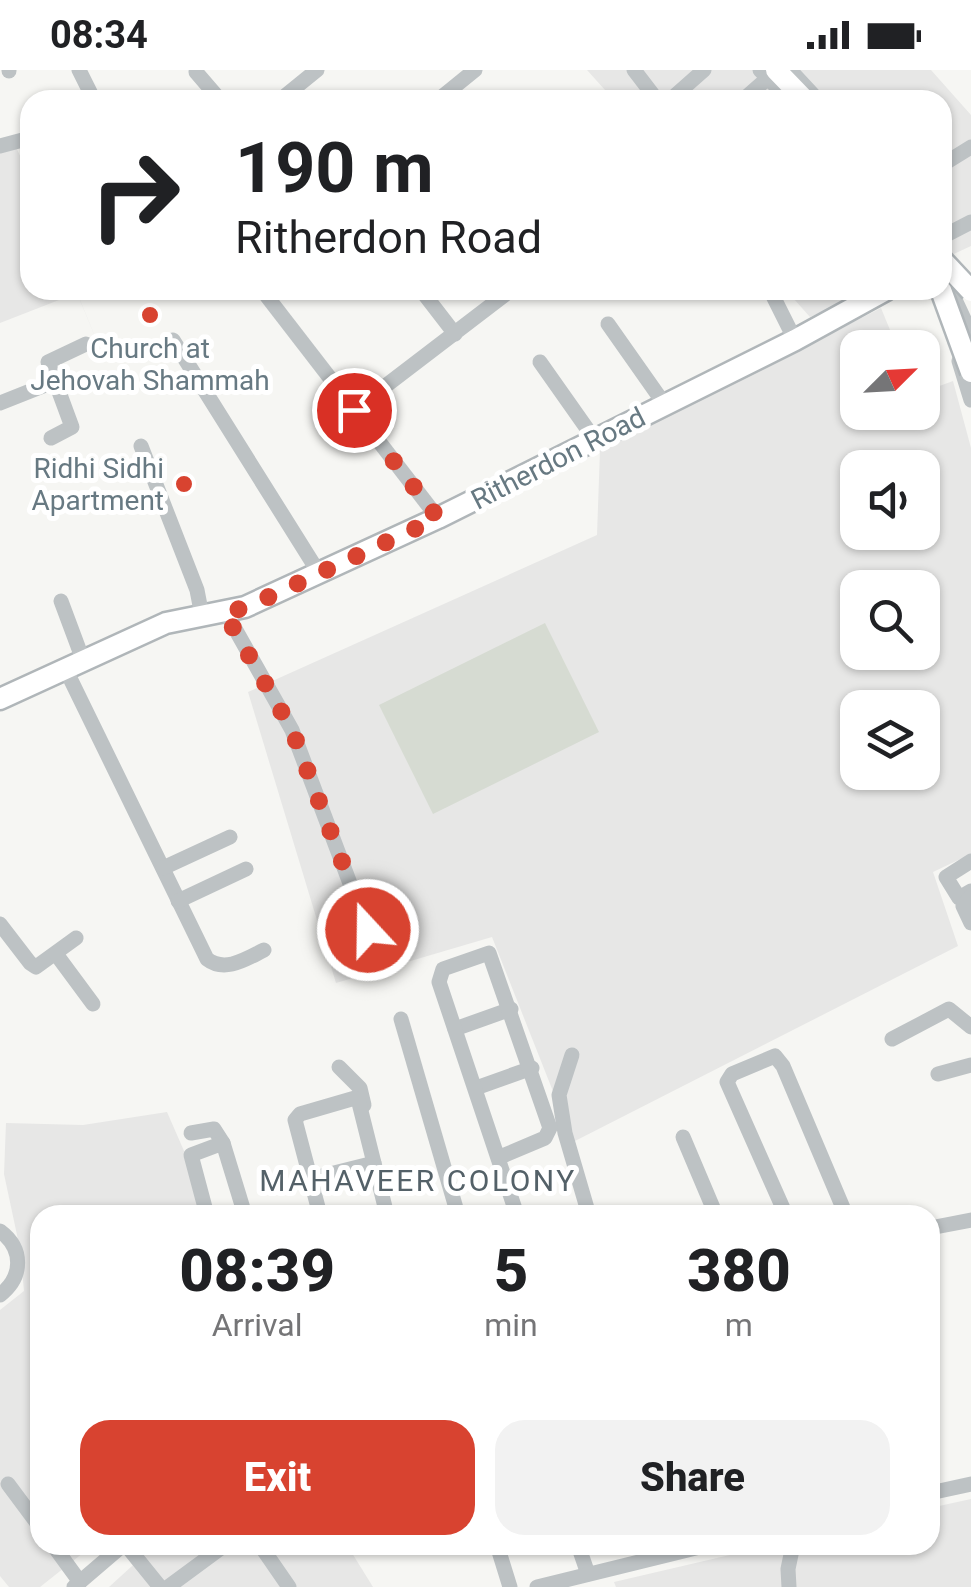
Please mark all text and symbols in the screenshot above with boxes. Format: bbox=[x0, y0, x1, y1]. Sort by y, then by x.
text: 08:34 bbox=[50, 13, 148, 57]
text: 190 m bbox=[235, 127, 434, 209]
icon: right bbox=[70, 130, 200, 260]
text: Ritherdon Road bbox=[235, 211, 542, 264]
marker: Church at Jehovah Shammah bbox=[139, 304, 161, 326]
north arrow bbox=[840, 330, 940, 430]
map controls bbox=[840, 330, 940, 790]
place label: Church at Jehovah Shammah bbox=[30, 332, 270, 397]
pin bbox=[312, 368, 397, 453]
icon: arrive bbox=[327, 383, 382, 438]
street label: Ritherdon Road bbox=[466, 400, 651, 517]
button: sound bbox=[840, 450, 940, 550]
place label: Ridhi Sidhi Apartment bbox=[31, 452, 164, 517]
marker: Ridhi Sidhi Apartment bbox=[173, 473, 195, 495]
button: search bbox=[840, 570, 940, 670]
button: layers bbox=[840, 690, 940, 790]
position arrow bbox=[316, 878, 420, 982]
district label: MAHAVEER COLONY bbox=[259, 1163, 577, 1198]
text: 08:39 bbox=[179, 1235, 335, 1306]
text: 5 bbox=[494, 1235, 528, 1306]
text: 380 bbox=[687, 1235, 791, 1306]
text: Arrival bbox=[212, 1306, 303, 1344]
text: min bbox=[484, 1306, 538, 1344]
text: m bbox=[725, 1306, 753, 1344]
button: Exit bbox=[80, 1420, 475, 1535]
button: Share bbox=[495, 1420, 890, 1535]

